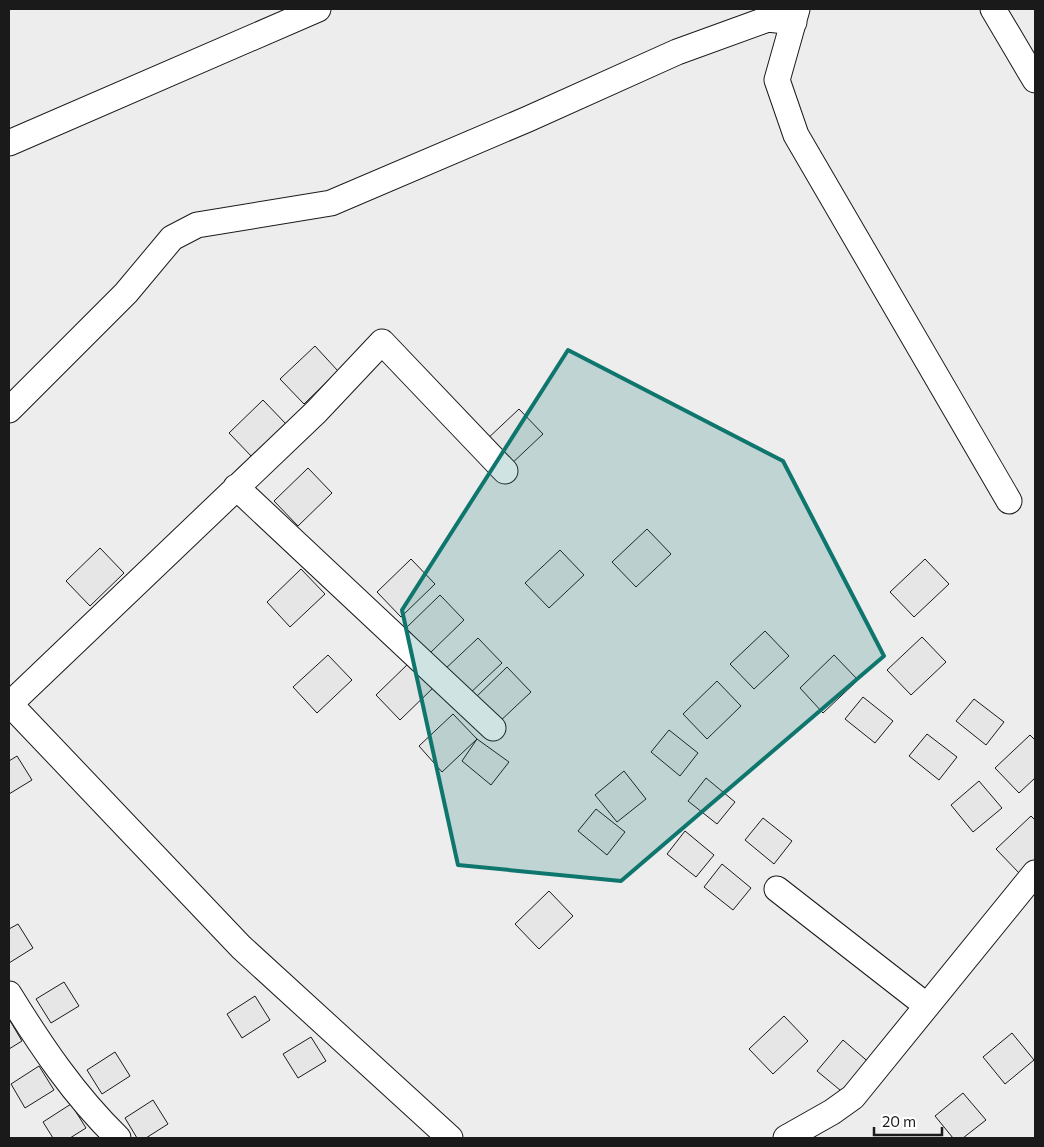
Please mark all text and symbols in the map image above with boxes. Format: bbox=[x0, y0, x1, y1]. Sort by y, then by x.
scale bar bbox=[874, 1104, 942, 1136]
text: 20 m bbox=[882, 1112, 916, 1130]

